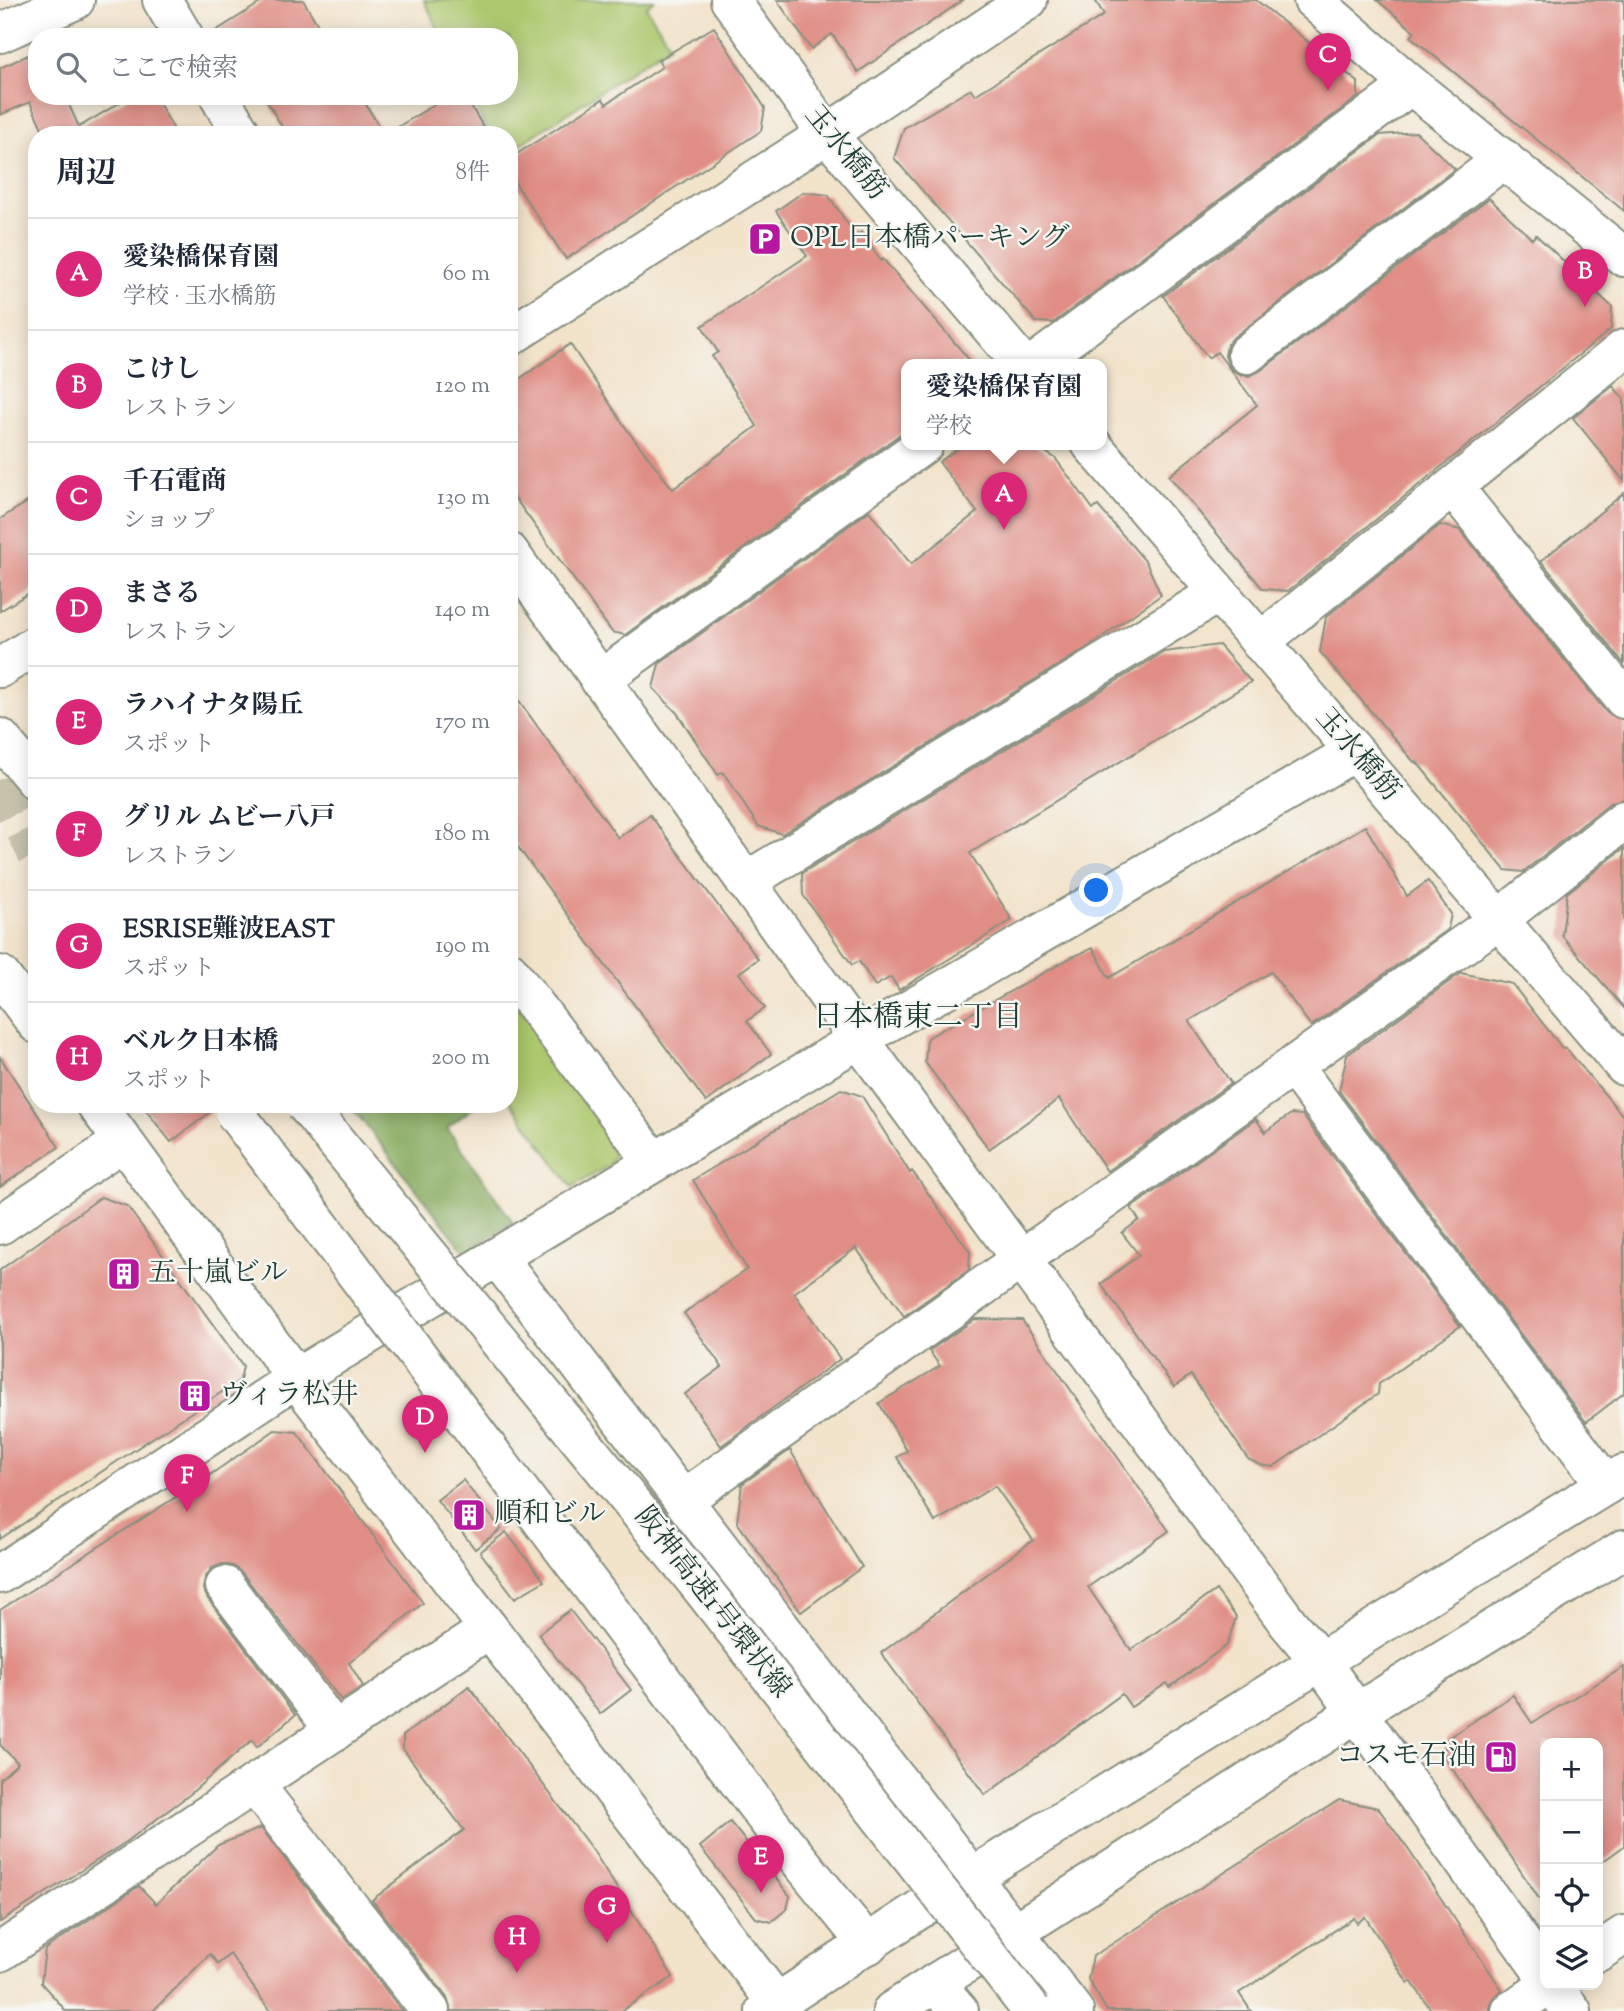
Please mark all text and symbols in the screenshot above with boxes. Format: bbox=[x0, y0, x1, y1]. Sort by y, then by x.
search box bbox=[28, 28, 518, 105]
pin: C bbox=[1305, 33, 1351, 91]
icon: search bbox=[52, 48, 90, 86]
text: ここで検索 bbox=[108, 51, 238, 88]
street label: 玉水橋筋 bbox=[794, 97, 896, 209]
text: 周辺 bbox=[56, 153, 116, 196]
text: 8件 bbox=[456, 157, 490, 190]
place label: OPL日本橋パーキング bbox=[790, 219, 1070, 259]
parking icon: OPL日本橋パーキング bbox=[746, 220, 784, 258]
text: 愛染橋保育園 bbox=[123, 240, 279, 277]
pin: B bbox=[1562, 249, 1608, 307]
text: A bbox=[70, 258, 88, 291]
text: 60 m bbox=[442, 258, 490, 291]
text: 学校 · 玉水橋筋 bbox=[123, 281, 277, 314]
text: こけし bbox=[123, 352, 201, 389]
popup bbox=[901, 359, 1107, 450]
text: B bbox=[72, 370, 86, 403]
text: 120 m bbox=[435, 370, 490, 403]
text: 愛染橋保育園 bbox=[926, 370, 1082, 407]
text: レストラン bbox=[123, 393, 237, 426]
text: 学校 bbox=[926, 411, 972, 444]
text: 千石電商 bbox=[123, 464, 227, 501]
pin: A bbox=[981, 472, 1027, 530]
text: C bbox=[70, 482, 88, 515]
text: 130 m bbox=[437, 482, 490, 515]
text: ショップ bbox=[123, 505, 215, 538]
text: まさる bbox=[123, 576, 201, 613]
text: D bbox=[70, 594, 88, 627]
text: 140 m bbox=[435, 594, 490, 627]
text: レストラン bbox=[123, 617, 237, 650]
text: ラハイナタ陽丘 bbox=[123, 688, 304, 725]
street label: 玉水橋筋 bbox=[1305, 700, 1409, 810]
text: E bbox=[72, 706, 86, 739]
text: 170 m bbox=[435, 706, 490, 739]
text: スポット bbox=[123, 729, 215, 762]
text: グリル ムビー八戸 bbox=[123, 800, 336, 837]
text: F bbox=[73, 818, 85, 851]
text: 180 m bbox=[435, 818, 490, 851]
text: レストラン bbox=[123, 841, 237, 874]
your location bbox=[1079, 873, 1113, 907]
text: ESRISE難波EAST bbox=[123, 912, 335, 949]
text: G bbox=[70, 930, 88, 963]
text: 190 m bbox=[435, 930, 490, 963]
text: スポット bbox=[123, 953, 215, 986]
district label: 日本橋東二丁目 bbox=[813, 997, 1023, 1040]
text: ベルク日本橋 bbox=[123, 1024, 278, 1061]
text: H bbox=[70, 1042, 88, 1075]
text: 200 m bbox=[431, 1042, 490, 1075]
text: スポット bbox=[123, 1065, 215, 1098]
place label: 五十嵐ビル bbox=[148, 1254, 288, 1294]
building icon: 五十嵐ビル bbox=[105, 1255, 143, 1293]
place label: ヴィラ松井 bbox=[220, 1376, 358, 1416]
building icon: ヴィラ松井 bbox=[176, 1377, 214, 1415]
pin: D bbox=[402, 1395, 448, 1453]
pin: F bbox=[164, 1454, 210, 1512]
place label: 順和ビル bbox=[494, 1495, 606, 1535]
building icon: 順和ビル bbox=[450, 1496, 488, 1534]
street label: 阪神高速1号環状線 bbox=[624, 1499, 800, 1707]
place label: コスモ石油 bbox=[1336, 1737, 1476, 1777]
fuel station icon: コスモ石油 bbox=[1482, 1738, 1520, 1776]
map controls bbox=[1540, 1738, 1603, 1990]
button: + bbox=[1540, 1738, 1603, 1801]
button: − bbox=[1540, 1801, 1603, 1864]
pin: E bbox=[738, 1835, 784, 1893]
button: locate bbox=[1540, 1864, 1603, 1927]
pin: G bbox=[584, 1885, 630, 1943]
pin: H bbox=[494, 1915, 540, 1973]
button: layers bbox=[1540, 1927, 1603, 1990]

